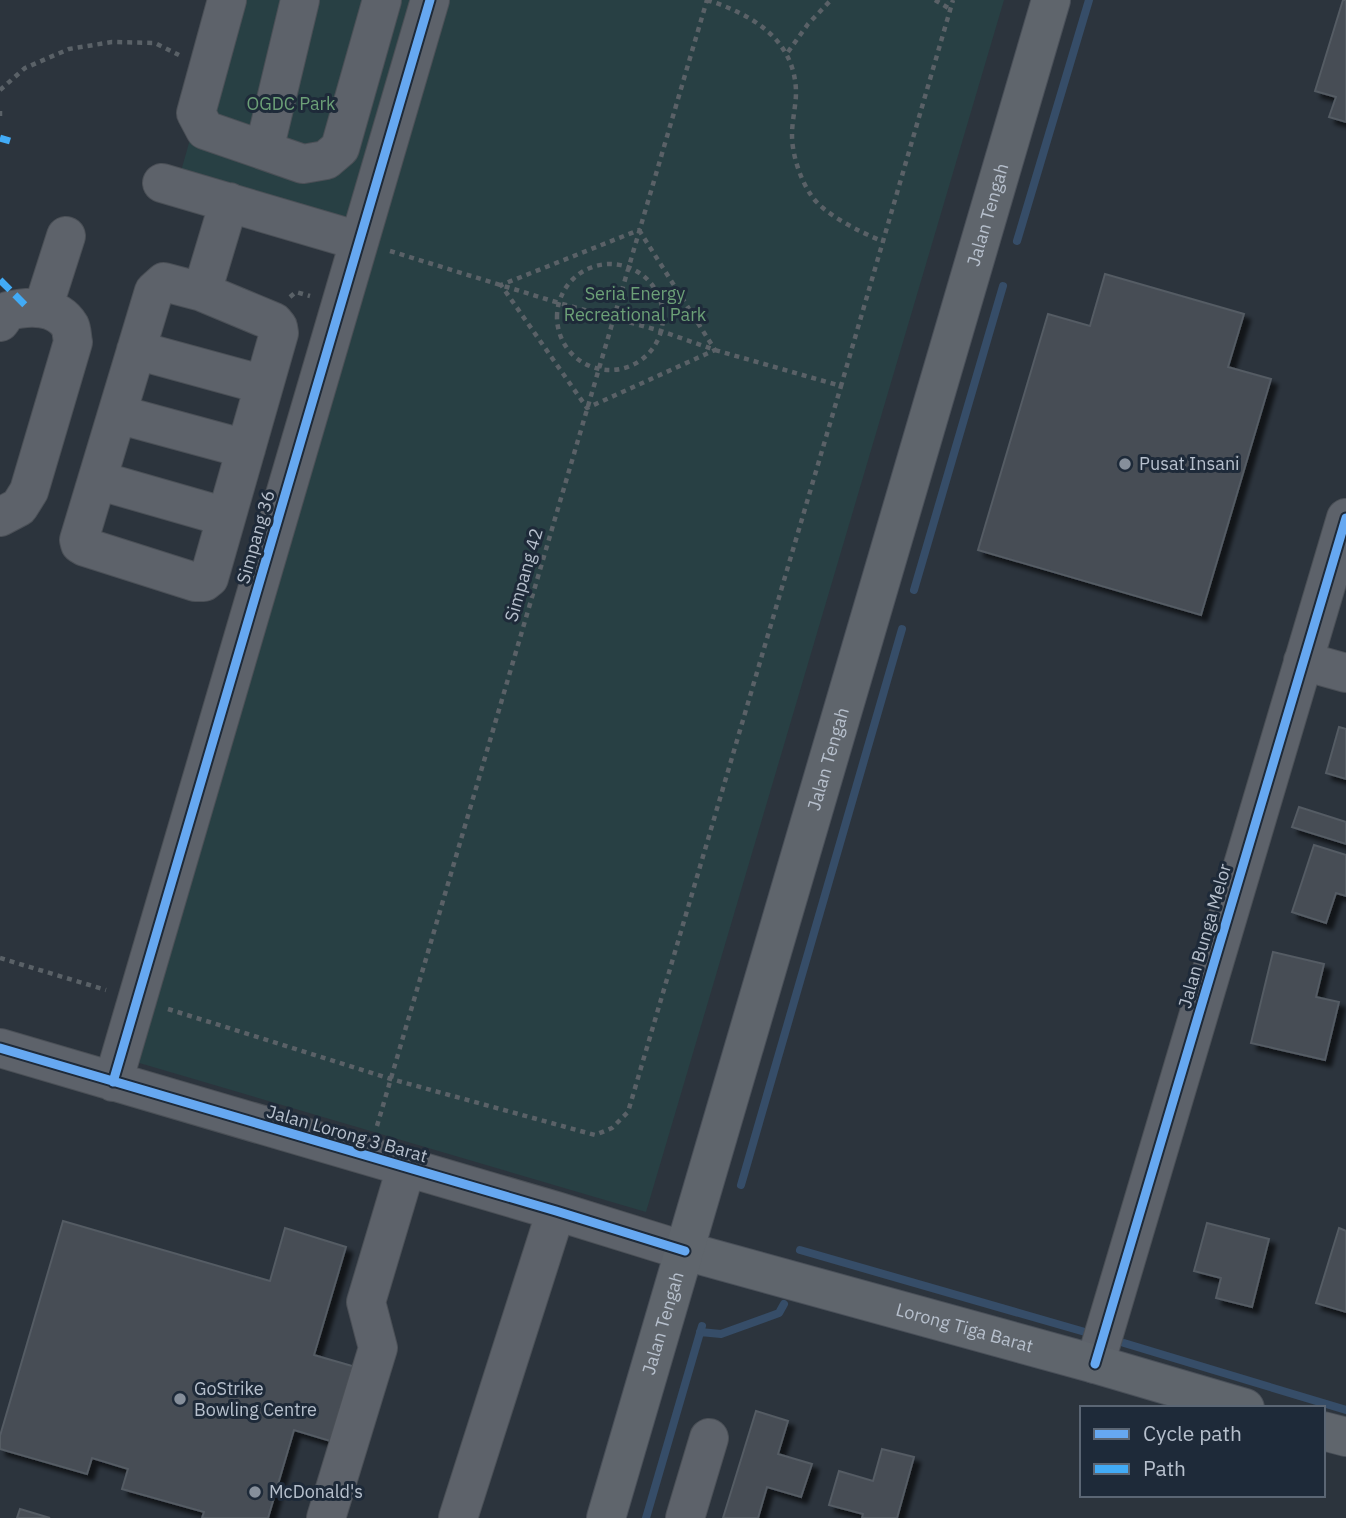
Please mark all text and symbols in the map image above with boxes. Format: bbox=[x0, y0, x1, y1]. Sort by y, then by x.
park label: OGDC Park bbox=[246, 92, 336, 115]
street label: Jalan Tengah bbox=[962, 160, 1014, 269]
park label: Seria Energy Recreational Park bbox=[564, 282, 707, 326]
place label: Pusat Insani bbox=[1139, 452, 1240, 475]
marker: Pusat Insani bbox=[1117, 456, 1133, 472]
street label: Simpang 36 bbox=[231, 487, 280, 586]
street label: Simpang 42 bbox=[499, 525, 548, 624]
street label: Jalan Tengah bbox=[802, 705, 854, 813]
street label: Jalan Bunga Melor bbox=[1173, 861, 1236, 1011]
street label: Jalan Lorong 3 Barat bbox=[264, 1100, 430, 1167]
street label: Jalan Tengah bbox=[637, 1269, 689, 1377]
street label: Lorong Tiga Barat bbox=[893, 1298, 1036, 1357]
place label: GoStrike Bowling Centre bbox=[194, 1377, 317, 1421]
marker: GoStrike Bowling Centre bbox=[172, 1391, 188, 1407]
legend bbox=[1080, 1406, 1325, 1497]
text: Cycle path bbox=[1143, 1419, 1242, 1447]
text: Path bbox=[1143, 1454, 1186, 1482]
place label: McDonald's bbox=[269, 1480, 363, 1503]
marker: McDonald's bbox=[247, 1484, 263, 1500]

